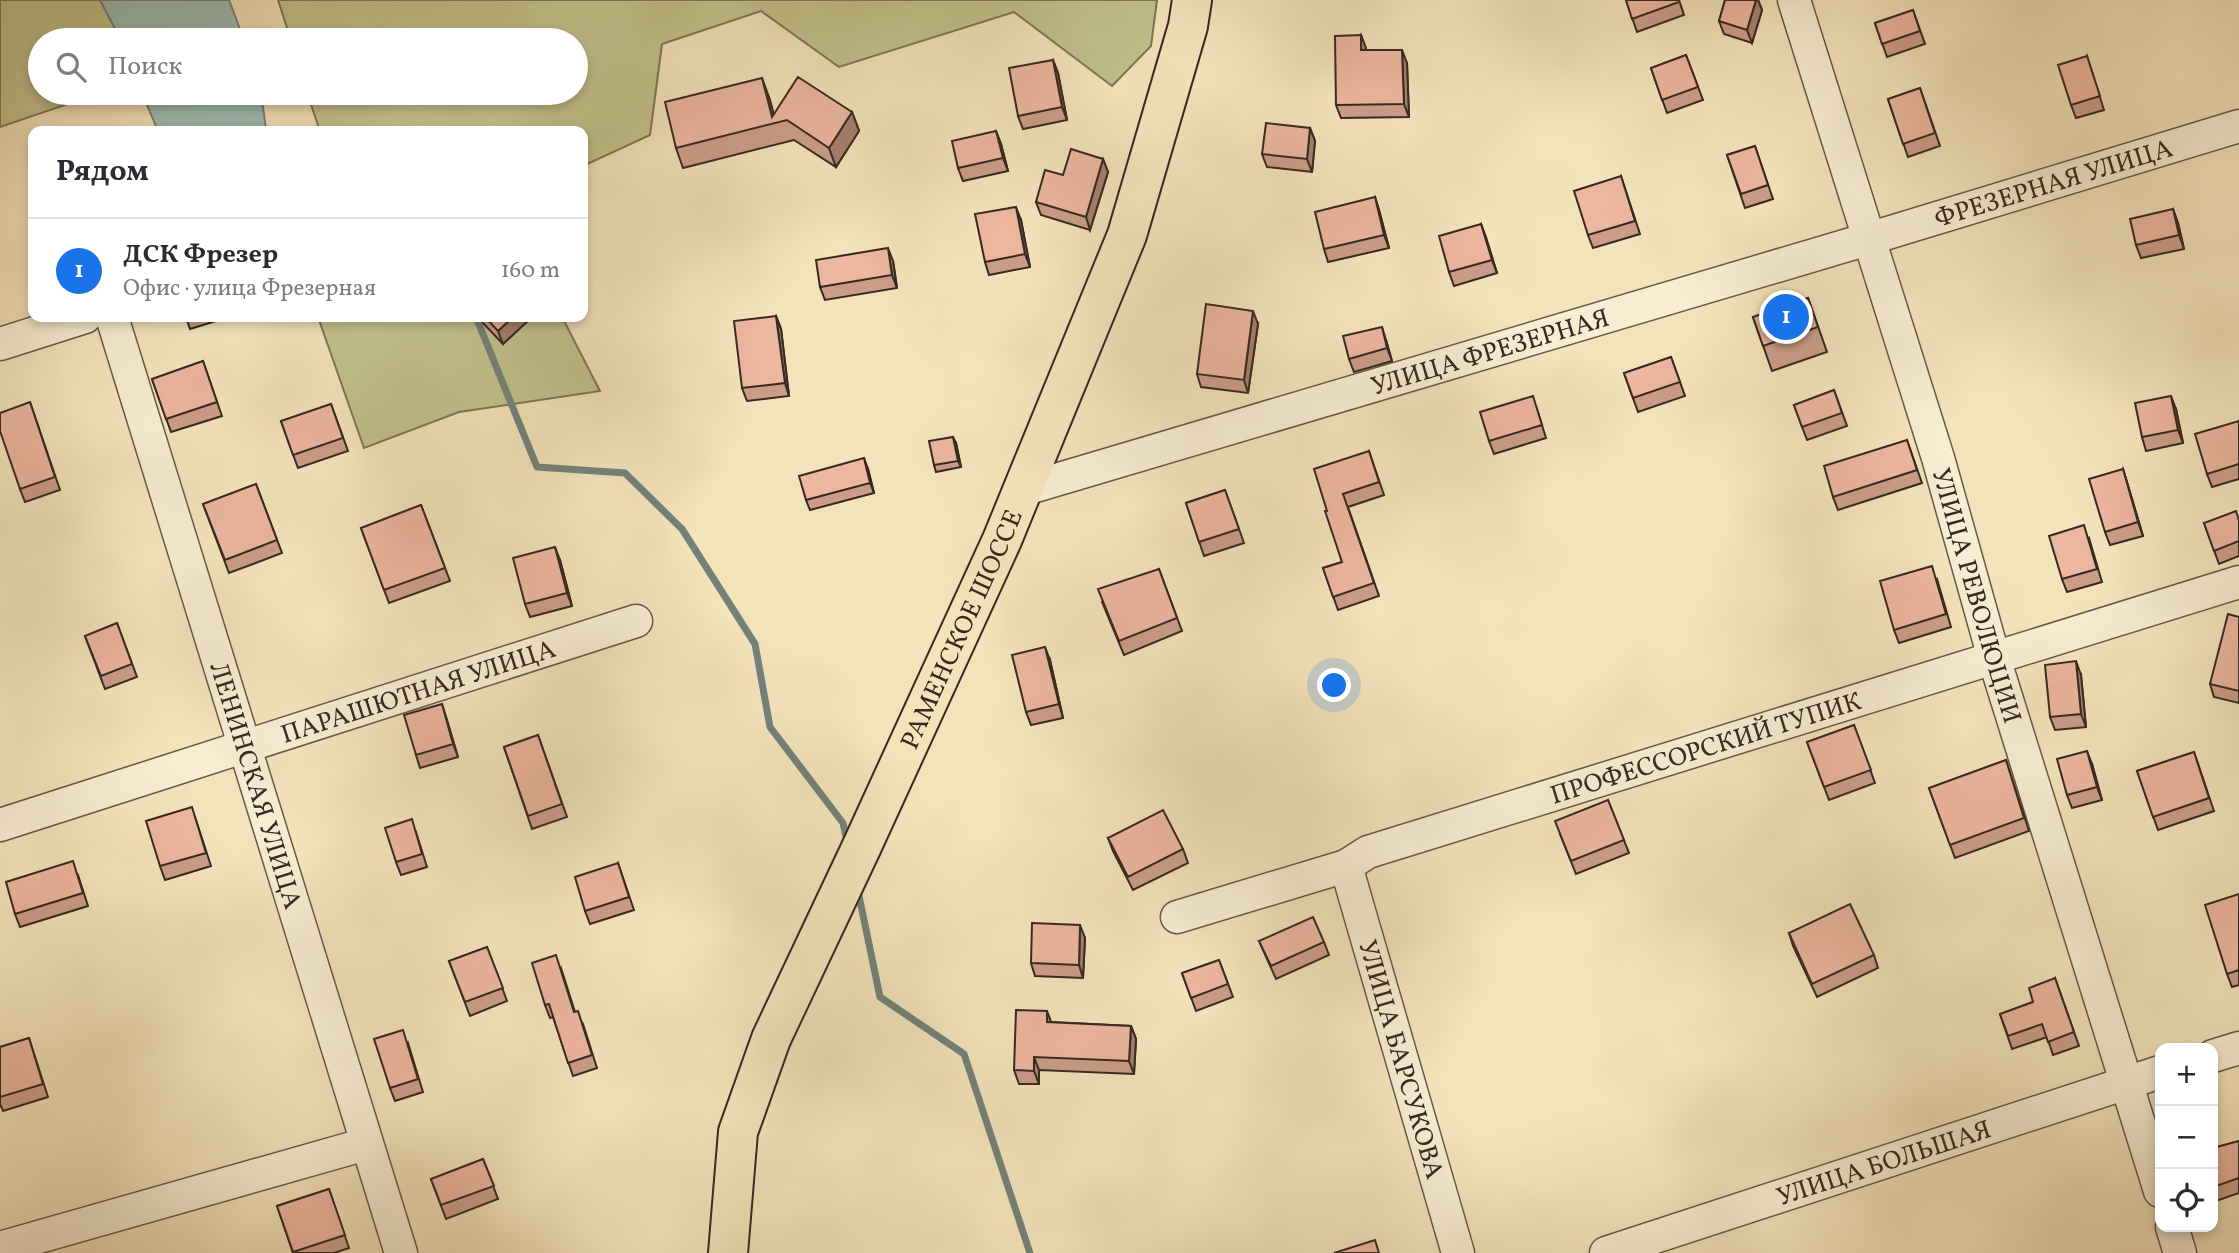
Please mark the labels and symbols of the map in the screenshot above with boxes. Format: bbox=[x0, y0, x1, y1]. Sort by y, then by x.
street label: ФРЕЗЕРНАЯ УЛИЦА bbox=[1930, 131, 2177, 238]
pin: 1 bbox=[1763, 291, 1809, 343]
street label: УЛИЦА ФРЕЗЕРНАЯ bbox=[1367, 301, 1614, 406]
street label: УЛИЦА РЕВОЛЮЦИИ bbox=[1922, 464, 2029, 728]
street label: РАМЕНСКОЕ ШОССЕ bbox=[893, 504, 1033, 755]
street label: ПАРАШЮТНАЯ УЛИЦА bbox=[277, 632, 561, 754]
street label: ЛЕНИНСКАЯ УЛИЦА bbox=[200, 658, 310, 914]
your location bbox=[1317, 668, 1351, 702]
street label: ПРОФЕССОРСКИЙ ТУПИК bbox=[1546, 684, 1866, 814]
street label: УЛИЦА БАРСУКОВА bbox=[1348, 936, 1452, 1183]
street label: УЛИЦА БОЛЬШАЯ bbox=[1772, 1112, 1996, 1216]

